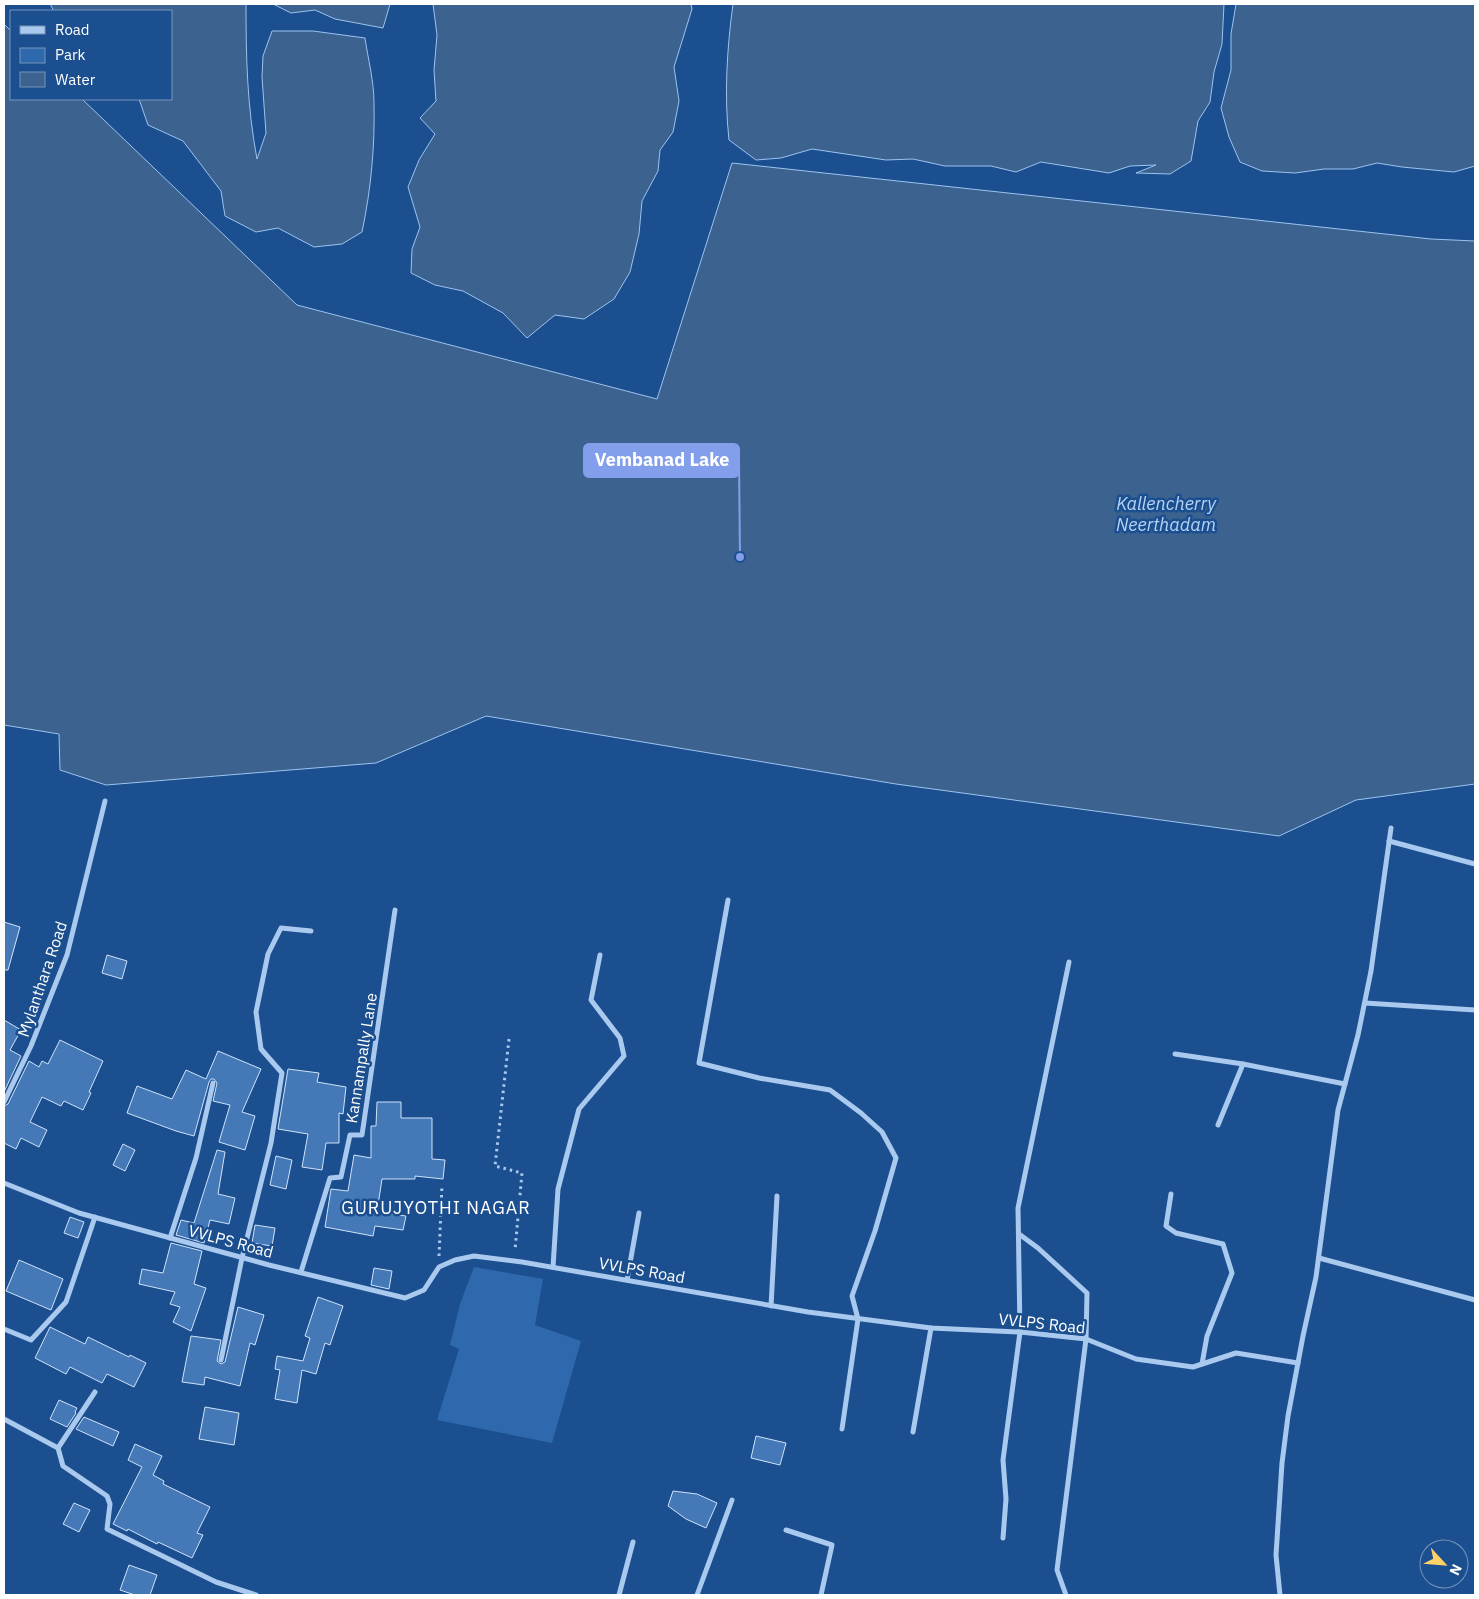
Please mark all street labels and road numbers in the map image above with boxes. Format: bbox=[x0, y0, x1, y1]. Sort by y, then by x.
street label: Mylanthara Road bbox=[13, 918, 71, 1040]
street label: Kannampally Lane bbox=[341, 991, 381, 1125]
street label: VVLPS Road bbox=[186, 1220, 276, 1262]
street label: VVLPS Road bbox=[597, 1253, 687, 1287]
street label: VVLPS Road bbox=[998, 1309, 1086, 1337]

